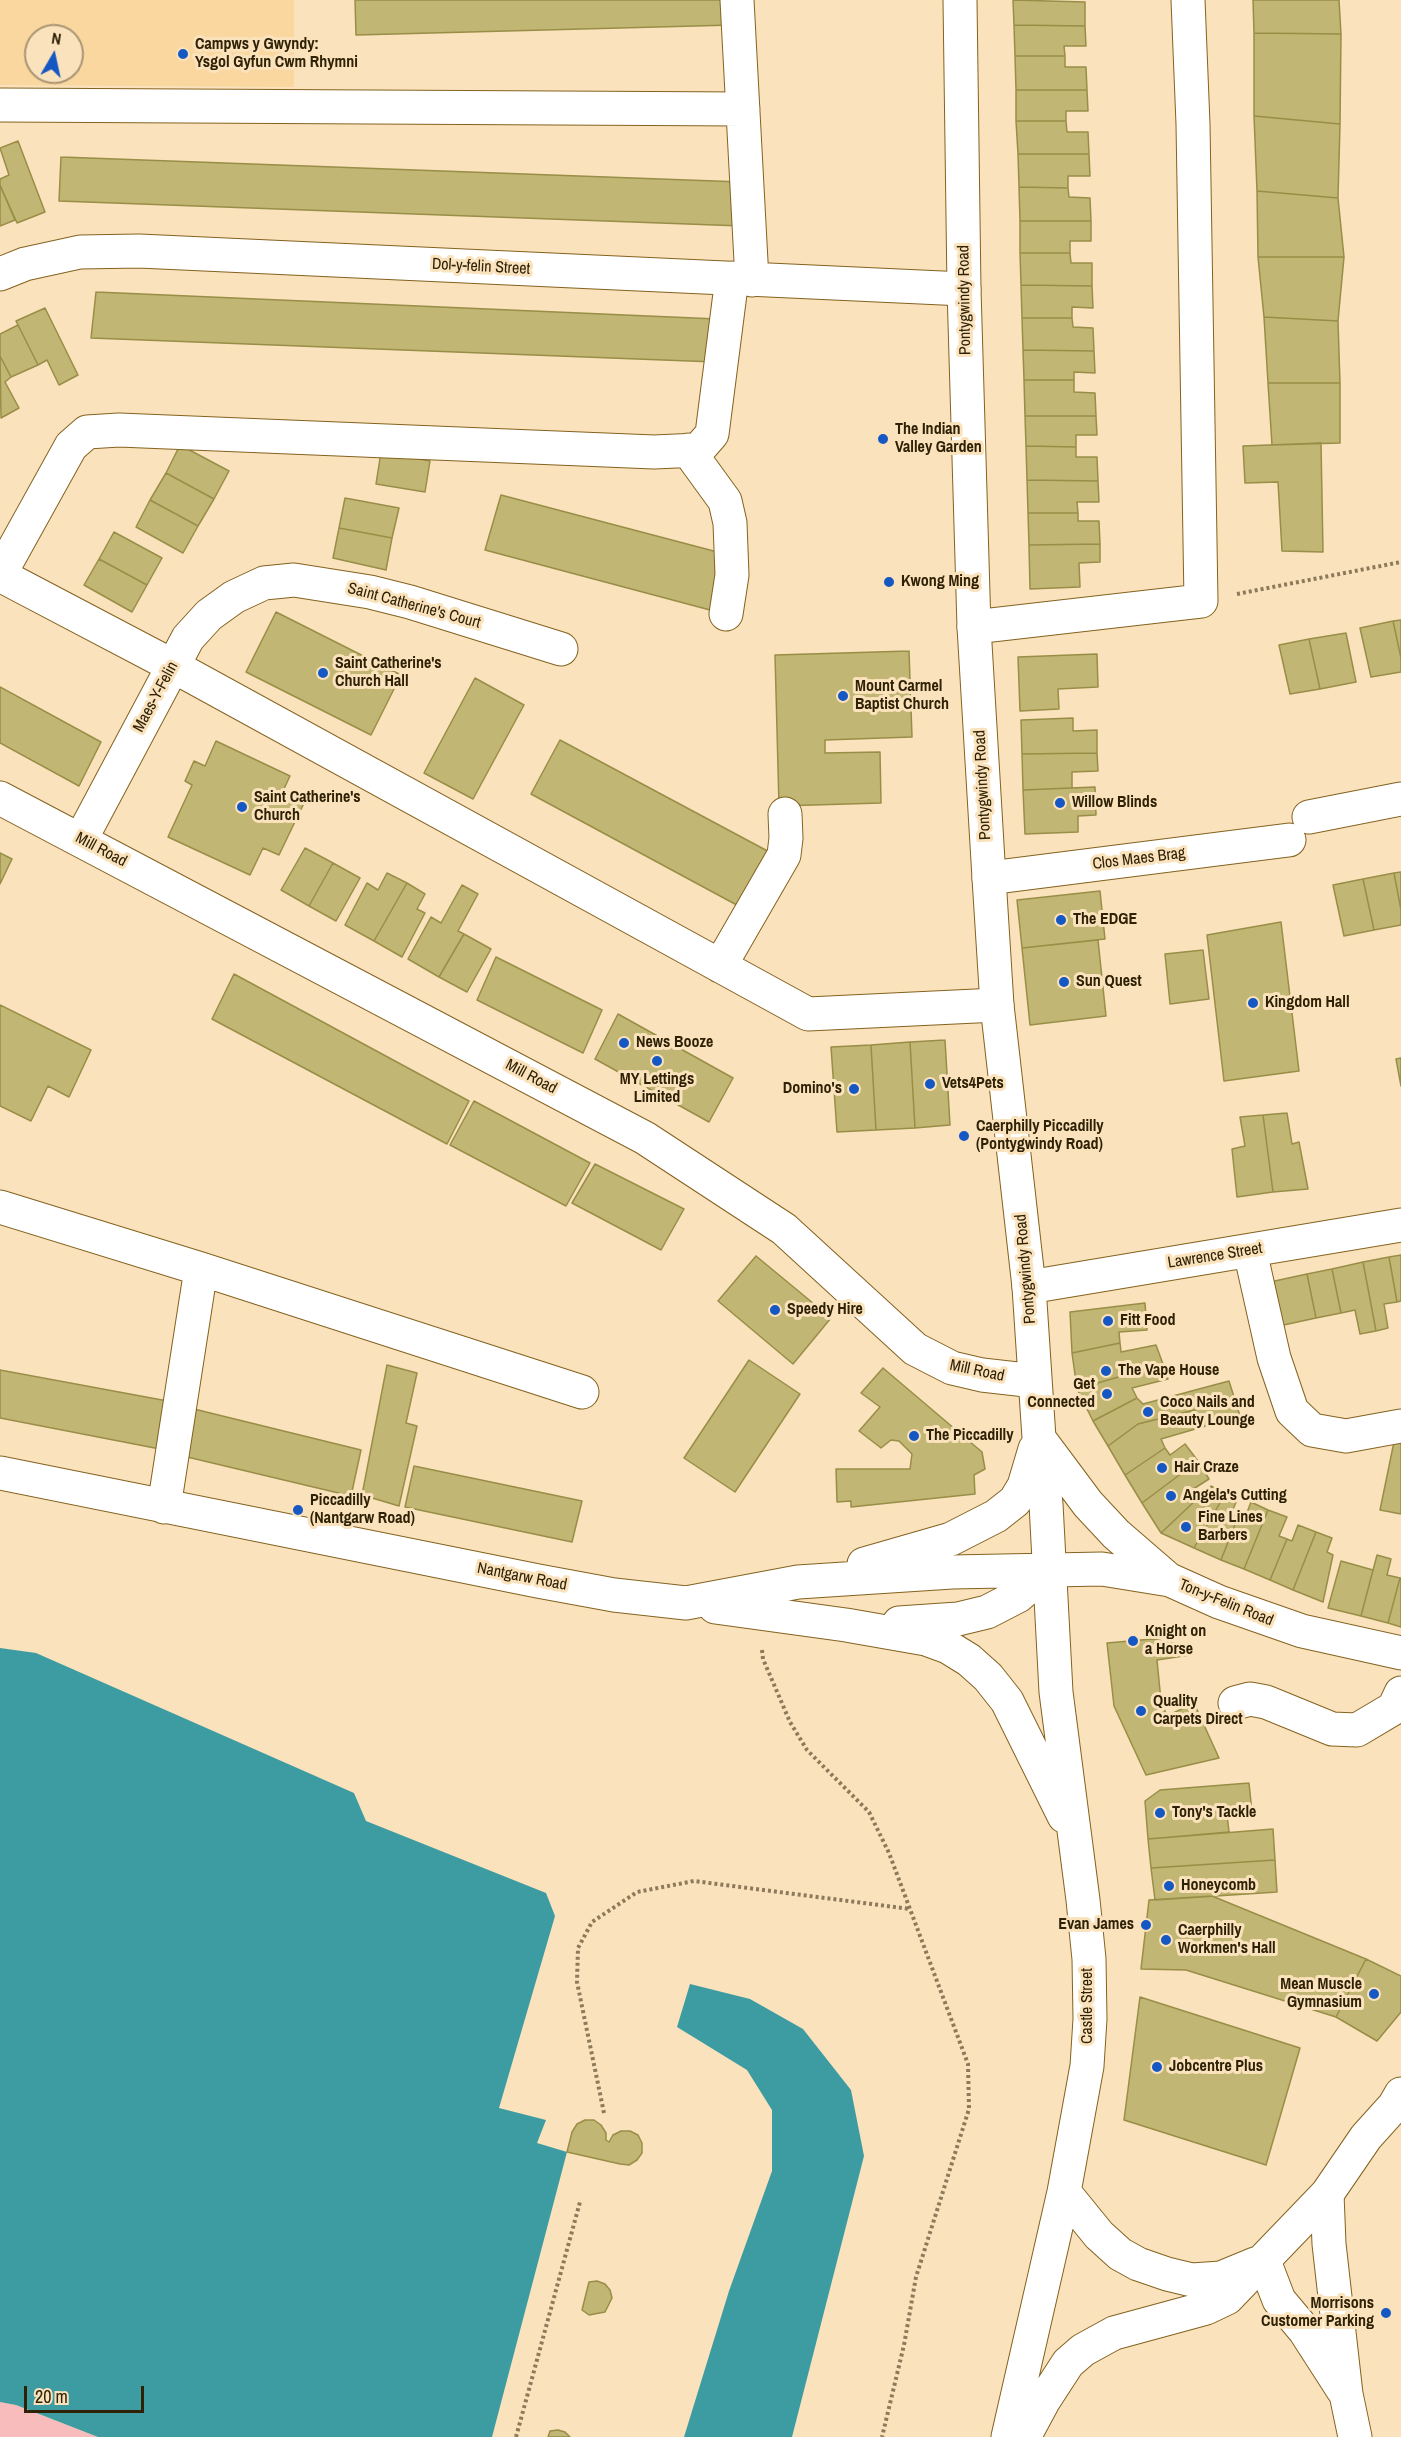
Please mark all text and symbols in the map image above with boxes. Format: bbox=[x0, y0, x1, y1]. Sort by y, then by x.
north arrow bbox=[24, 24, 84, 84]
text: N bbox=[50, 27, 63, 50]
place label: Campws y Gwyndy: Ysgol Gyfun Cwm Rhymni bbox=[195, 35, 358, 73]
marker: Campws y Gwyndy: Ysgol Gyfun Cwm Rhymni bbox=[176, 47, 190, 61]
street label: Pontygwindy Road bbox=[954, 245, 976, 355]
street label: Dol-y-felin Street bbox=[431, 255, 531, 279]
place label: The Indian Valley Garden bbox=[895, 420, 982, 458]
marker: The Indian Valley Garden bbox=[876, 432, 890, 446]
place label: Kwong Ming bbox=[901, 572, 979, 592]
marker: Kwong Ming bbox=[882, 575, 896, 589]
street label: Saint Catherine's Court bbox=[345, 579, 483, 633]
place label: Saint Catherine's Church Hall bbox=[335, 654, 442, 692]
street label: Maes-Y-Felin bbox=[129, 659, 183, 735]
marker: Saint Catherine's Church Hall bbox=[316, 666, 330, 680]
place label: Mount Carmel Baptist Church bbox=[855, 677, 949, 715]
marker: Mount Carmel Baptist Church bbox=[836, 689, 850, 703]
street label: Pontygwindy Road bbox=[971, 730, 995, 840]
place label: Saint Catherine's Church bbox=[254, 788, 361, 826]
place label: Willow Blinds bbox=[1072, 793, 1157, 813]
marker: Willow Blinds bbox=[1053, 796, 1067, 810]
marker: Saint Catherine's Church bbox=[235, 800, 249, 814]
street label: Mill Road bbox=[72, 829, 130, 871]
street label: Clos Maes Brag bbox=[1092, 844, 1186, 874]
place label: The EDGE bbox=[1073, 910, 1137, 930]
marker: The EDGE bbox=[1054, 913, 1068, 927]
place label: Sun Quest bbox=[1076, 972, 1142, 992]
marker: Sun Quest bbox=[1057, 975, 1071, 989]
place label: Kingdom Hall bbox=[1265, 993, 1350, 1013]
marker: Kingdom Hall bbox=[1246, 996, 1260, 1010]
place label: News Booze bbox=[636, 1033, 713, 1053]
marker: News Booze bbox=[617, 1036, 631, 1050]
marker: MY Lettings Limited bbox=[650, 1054, 664, 1068]
street label: Mill Road bbox=[502, 1056, 560, 1098]
place label: MY Lettings Limited bbox=[620, 1070, 694, 1108]
place label: Vets4Pets bbox=[942, 1074, 1004, 1094]
marker: Vets4Pets bbox=[923, 1077, 937, 1091]
place label: Domino's bbox=[783, 1079, 842, 1099]
marker: Domino's bbox=[847, 1082, 861, 1096]
place label: Caerphilly Piccadilly (Pontygwindy Road) bbox=[976, 1117, 1104, 1155]
marker: Caerphilly Piccadilly (Pontygwindy Road) bbox=[957, 1129, 971, 1143]
street label: Pontygwindy Road bbox=[1012, 1213, 1040, 1325]
street label: Lawrence Street bbox=[1166, 1239, 1264, 1273]
place label: Speedy Hire bbox=[787, 1300, 863, 1320]
marker: Speedy Hire bbox=[768, 1303, 782, 1317]
place label: Fitt Food bbox=[1120, 1311, 1175, 1331]
marker: Fitt Food bbox=[1101, 1314, 1115, 1328]
street label: Mill Road bbox=[948, 1356, 1006, 1386]
place label: The Vape House bbox=[1118, 1361, 1219, 1381]
marker: The Vape House bbox=[1099, 1364, 1113, 1378]
place label: Get Connected bbox=[1027, 1375, 1095, 1413]
marker: Get Connected bbox=[1100, 1387, 1114, 1401]
place label: Coco Nails and Beauty Lounge bbox=[1160, 1393, 1255, 1431]
marker: Coco Nails and Beauty Lounge bbox=[1141, 1405, 1155, 1419]
place label: The Piccadilly bbox=[926, 1426, 1014, 1446]
marker: The Piccadilly bbox=[907, 1429, 921, 1443]
place label: Hair Craze bbox=[1174, 1458, 1239, 1478]
marker: Hair Craze bbox=[1155, 1461, 1169, 1475]
place label: Angela's Cutting bbox=[1183, 1486, 1287, 1506]
marker: Angela's Cutting bbox=[1164, 1489, 1178, 1503]
place label: Piccadilly (Nantgarw Road) bbox=[310, 1491, 415, 1529]
marker: Piccadilly (Nantgarw Road) bbox=[291, 1503, 305, 1517]
place label: Fine Lines Barbers bbox=[1198, 1508, 1263, 1546]
marker: Fine Lines Barbers bbox=[1179, 1520, 1193, 1534]
street label: Nantgarw Road bbox=[475, 1559, 569, 1595]
street label: Ton-y-Felin Road bbox=[1176, 1575, 1276, 1631]
place label: Knight on a Horse bbox=[1145, 1622, 1206, 1660]
marker: Knight on a Horse bbox=[1126, 1634, 1140, 1648]
place label: Quality Carpets Direct bbox=[1153, 1692, 1243, 1730]
marker: Quality Carpets Direct bbox=[1134, 1704, 1148, 1718]
place label: Tony's Tackle bbox=[1172, 1803, 1256, 1823]
marker: Tony's Tackle bbox=[1153, 1806, 1167, 1820]
place label: Honeycomb bbox=[1181, 1876, 1256, 1896]
marker: Honeycomb bbox=[1162, 1879, 1176, 1893]
place label: Evan James bbox=[1058, 1915, 1134, 1935]
marker: Evan James bbox=[1139, 1918, 1153, 1932]
place label: Caerphilly Workmen's Hall bbox=[1178, 1921, 1276, 1959]
marker: Caerphilly Workmen's Hall bbox=[1159, 1933, 1173, 1947]
street label: Castle Street bbox=[1078, 1968, 1098, 2044]
place label: Mean Muscle Gymnasium bbox=[1280, 1975, 1362, 2013]
marker: Mean Muscle Gymnasium bbox=[1367, 1987, 1381, 2001]
place label: Jobcentre Plus bbox=[1169, 2057, 1263, 2077]
marker: Jobcentre Plus bbox=[1150, 2060, 1164, 2074]
place label: Morrisons Customer Parking bbox=[1261, 2294, 1374, 2332]
marker: Morrisons Customer Parking bbox=[1379, 2306, 1393, 2320]
scale bar bbox=[27, 2374, 147, 2412]
text: 20 m bbox=[35, 2384, 68, 2409]

